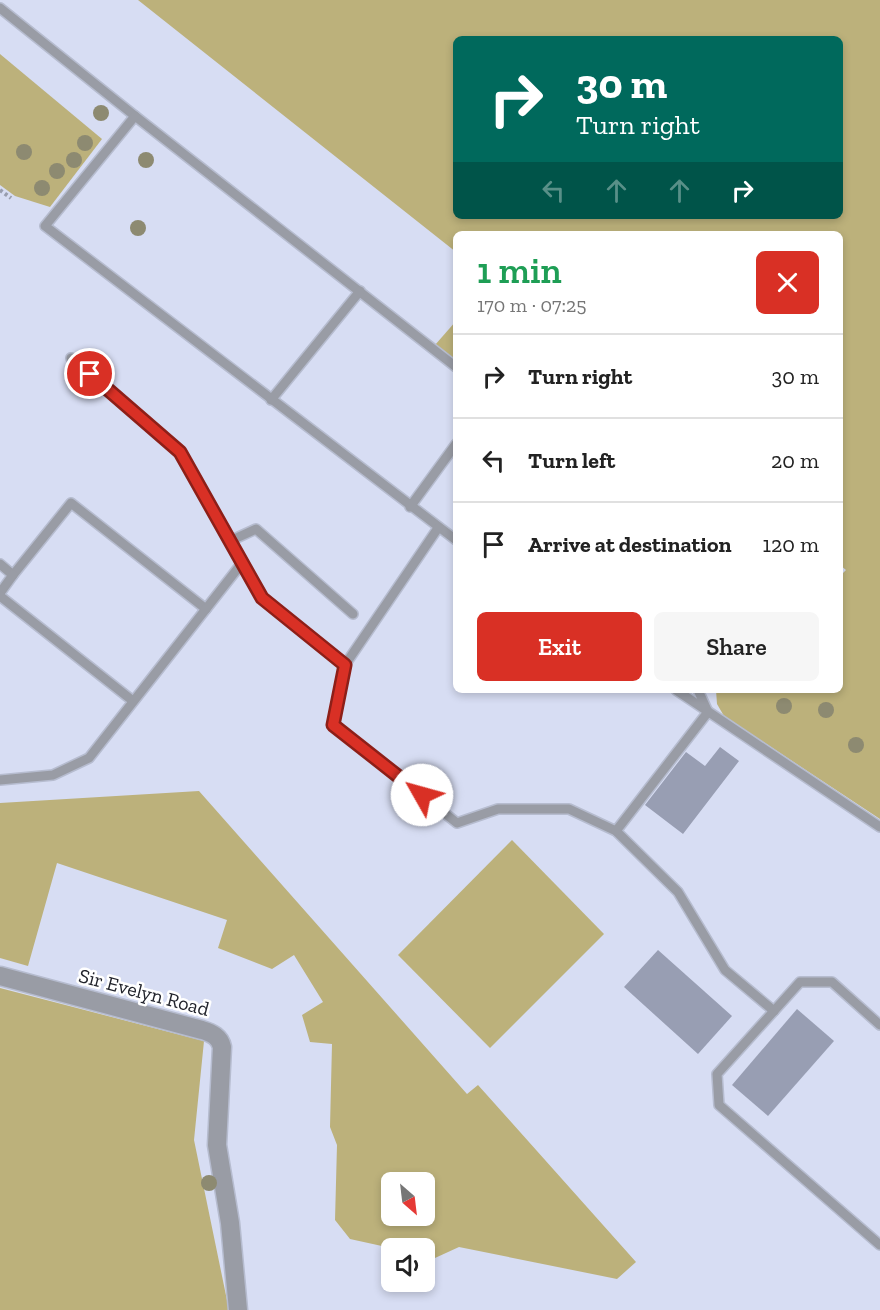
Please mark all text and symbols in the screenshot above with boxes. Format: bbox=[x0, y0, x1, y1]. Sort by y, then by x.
text: 30 m bbox=[576, 58, 667, 109]
icon: right bbox=[477, 60, 555, 138]
text: Turn right bbox=[576, 109, 700, 141]
icon: left bbox=[537, 174, 570, 207]
icon: ahead bbox=[600, 174, 633, 207]
icon: ahead bbox=[663, 174, 696, 207]
icon: right bbox=[726, 174, 759, 207]
text: 1 min bbox=[477, 249, 562, 292]
button: close bbox=[756, 251, 819, 314]
text: 170 m · 07:25 bbox=[477, 293, 587, 317]
pin bbox=[64, 348, 115, 399]
icon: arrive bbox=[73, 357, 106, 390]
icon: right bbox=[477, 360, 510, 393]
text: Turn right bbox=[528, 363, 632, 390]
text: 30 m bbox=[772, 363, 819, 390]
icon: left bbox=[477, 444, 510, 477]
text: Turn left bbox=[528, 447, 615, 474]
text: 20 m bbox=[771, 447, 819, 474]
icon: arrive bbox=[477, 528, 510, 561]
text: Arrive at destination bbox=[528, 531, 731, 558]
text: 120 m bbox=[763, 531, 819, 558]
button: Exit bbox=[477, 612, 642, 681]
button: Share bbox=[654, 612, 819, 681]
position arrow bbox=[390, 763, 454, 827]
street label: Sir Evelyn Road bbox=[76, 963, 212, 1021]
north arrow bbox=[381, 1172, 435, 1226]
map controls bbox=[381, 1172, 435, 1292]
button: sound bbox=[381, 1238, 435, 1292]

